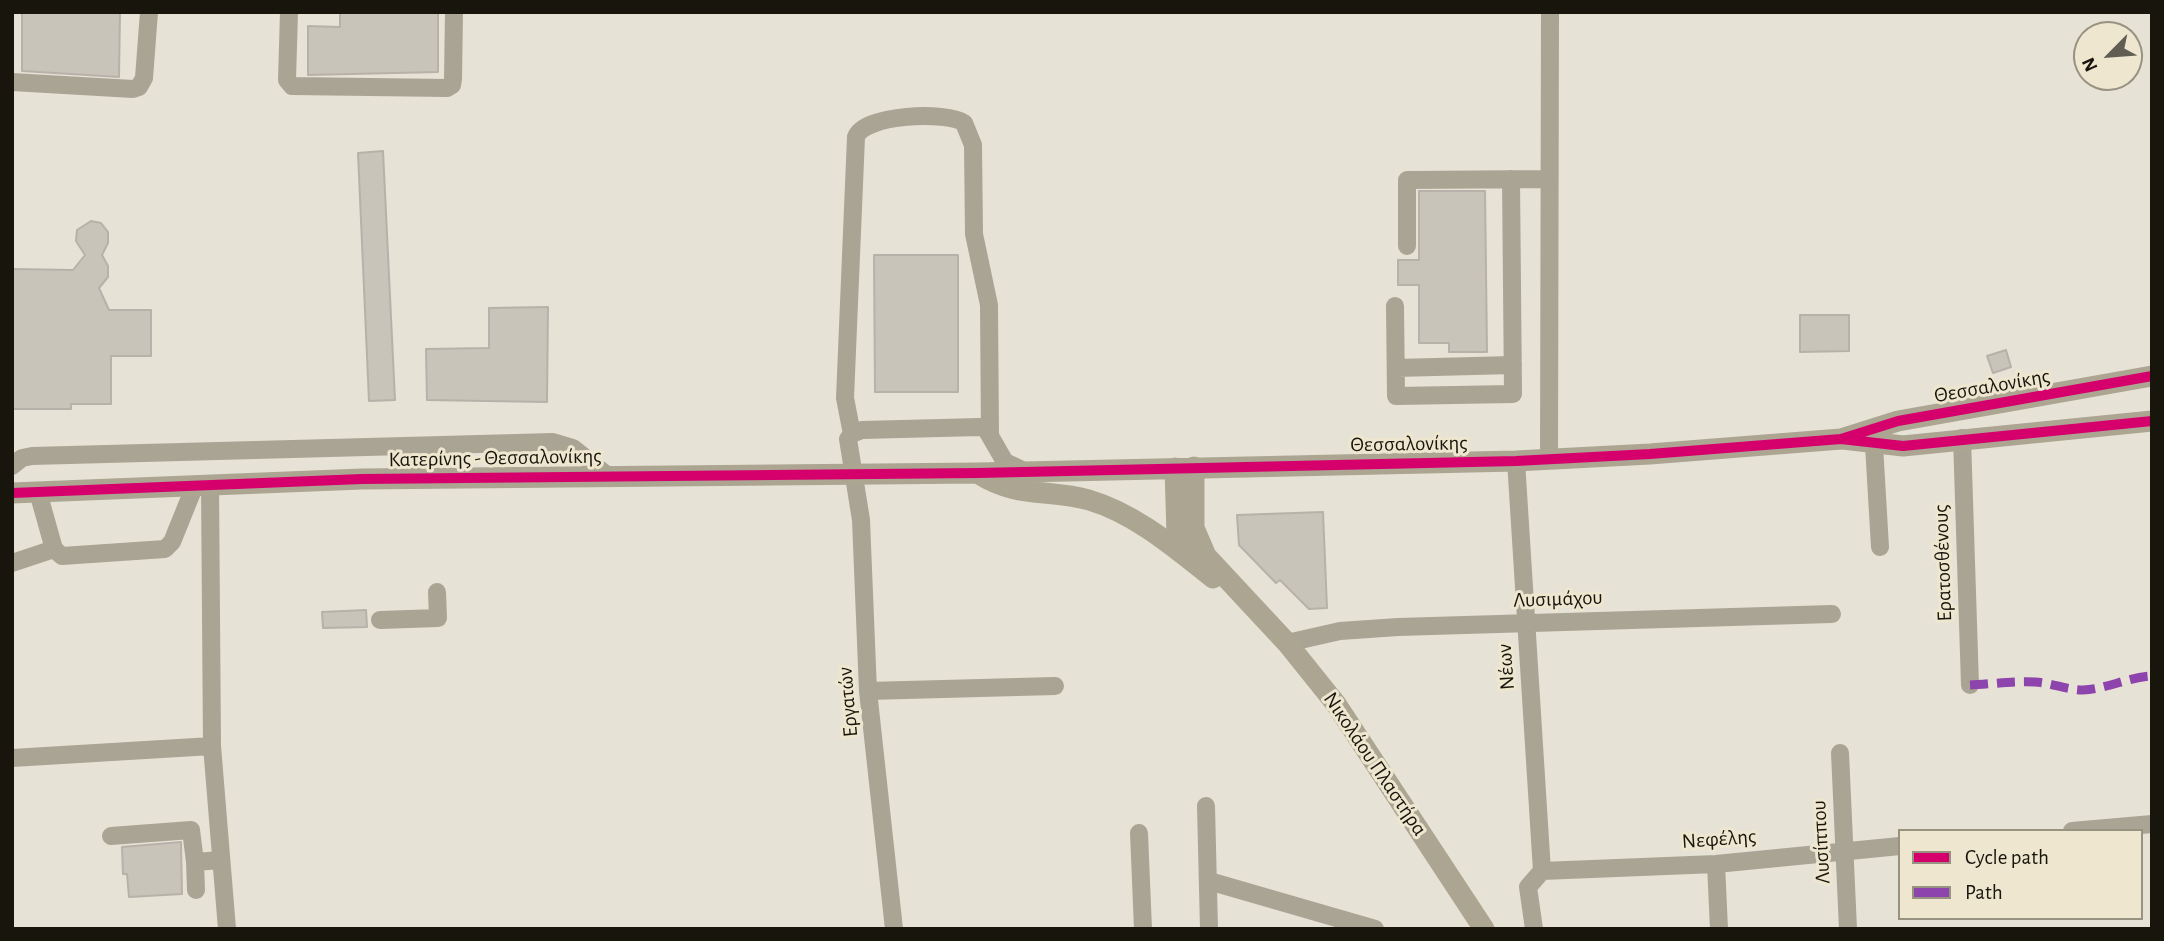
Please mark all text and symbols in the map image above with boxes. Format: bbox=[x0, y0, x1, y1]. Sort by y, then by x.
north arrow bbox=[2073, 21, 2143, 91]
text: N bbox=[2079, 54, 2102, 74]
street label: Θεσσαλονίκης bbox=[1932, 363, 2052, 409]
street label: Θεσσαλονίκης bbox=[1350, 430, 1468, 458]
street label: Κατερίνης - Θεσσαλονίκης bbox=[388, 444, 602, 472]
street label: Ερατοσθένους bbox=[1928, 504, 1958, 622]
street label: Λυσιμάχου bbox=[1513, 585, 1603, 613]
street label: Νέων bbox=[1492, 643, 1520, 691]
street label: Εργατών bbox=[832, 666, 864, 738]
street label: Νικολάου Πλαστήρα bbox=[1318, 687, 1432, 841]
street label: Λυσίππου bbox=[1806, 800, 1836, 884]
street label: Νεφέλης bbox=[1681, 824, 1757, 854]
legend bbox=[1898, 829, 2143, 920]
text: Cycle path bbox=[1965, 847, 2049, 868]
text: Path bbox=[1965, 882, 2003, 903]

